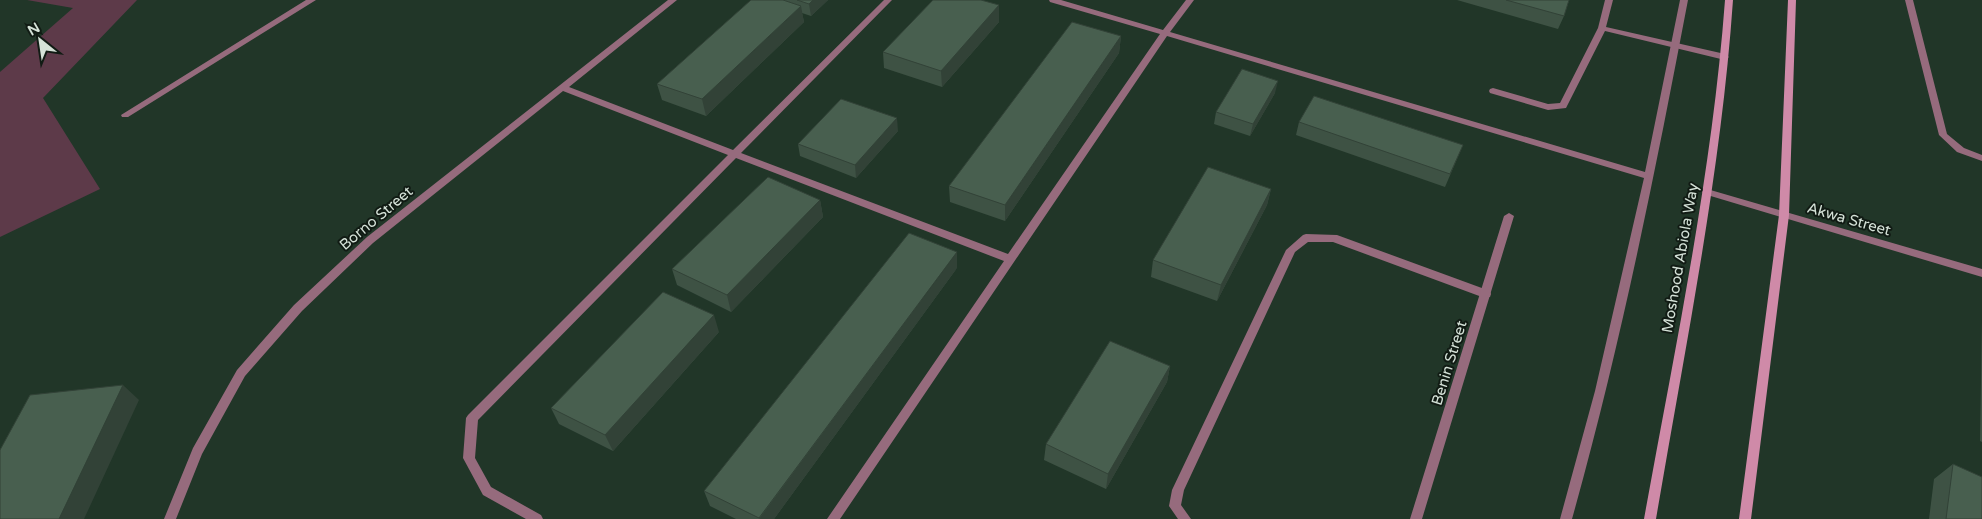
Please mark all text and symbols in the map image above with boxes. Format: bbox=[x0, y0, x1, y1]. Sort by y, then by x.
north arrow bbox=[15, 15, 65, 65]
text: N bbox=[25, 19, 43, 39]
street label: Borno Street bbox=[336, 182, 417, 254]
street label: Moshood Abiola Way bbox=[1658, 182, 1702, 334]
street label: Akwa Street bbox=[1805, 198, 1893, 240]
street label: Benin Street bbox=[1428, 318, 1470, 408]

